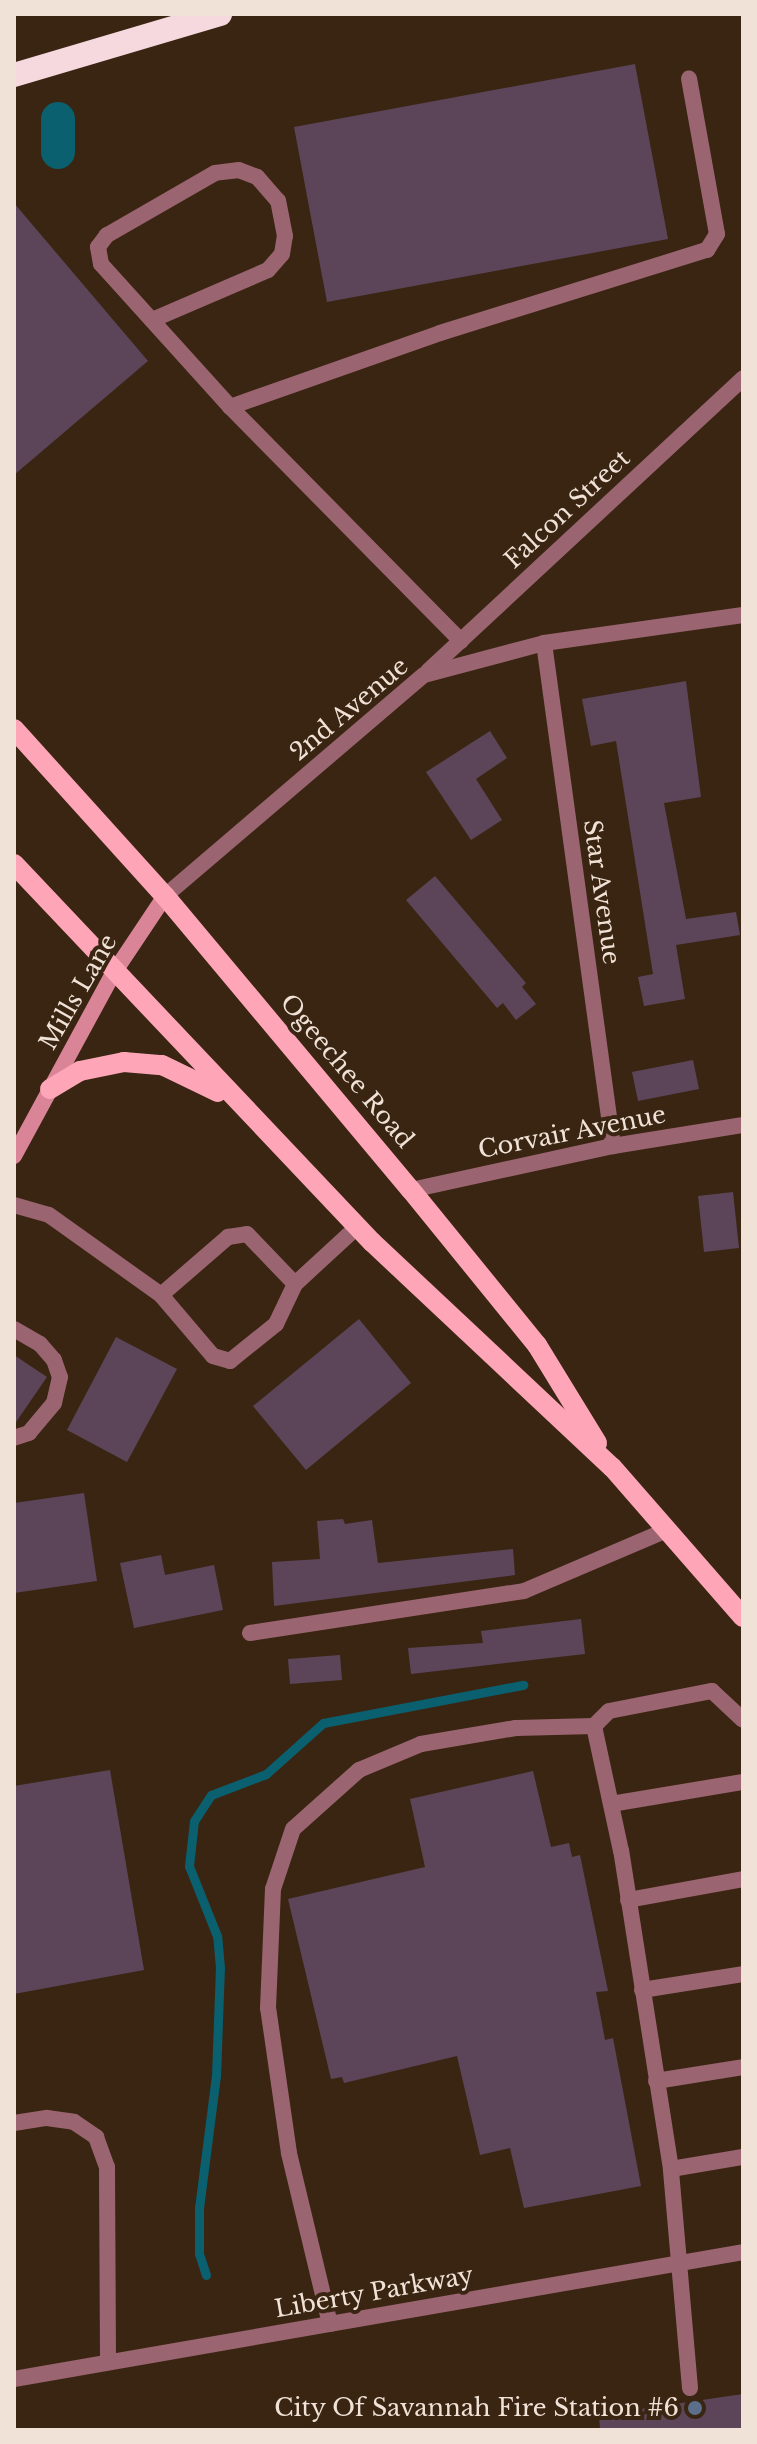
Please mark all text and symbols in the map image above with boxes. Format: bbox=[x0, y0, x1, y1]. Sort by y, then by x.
street label: Falcon Street bbox=[498, 444, 636, 574]
street label: 2nd Avenue bbox=[284, 651, 414, 767]
street label: Star Avenue bbox=[577, 817, 627, 967]
street label: Mills Lane bbox=[33, 929, 123, 1055]
street label: Ogeechee Road bbox=[274, 988, 420, 1154]
street label: Corvair Avenue bbox=[475, 1100, 669, 1164]
street label: Liberty Parkway bbox=[272, 2260, 476, 2324]
place label: City Of Savannah Fire Station #6 bbox=[273, 2394, 679, 2422]
marker: City Of Savannah Fire Station #6 bbox=[686, 2399, 704, 2417]

